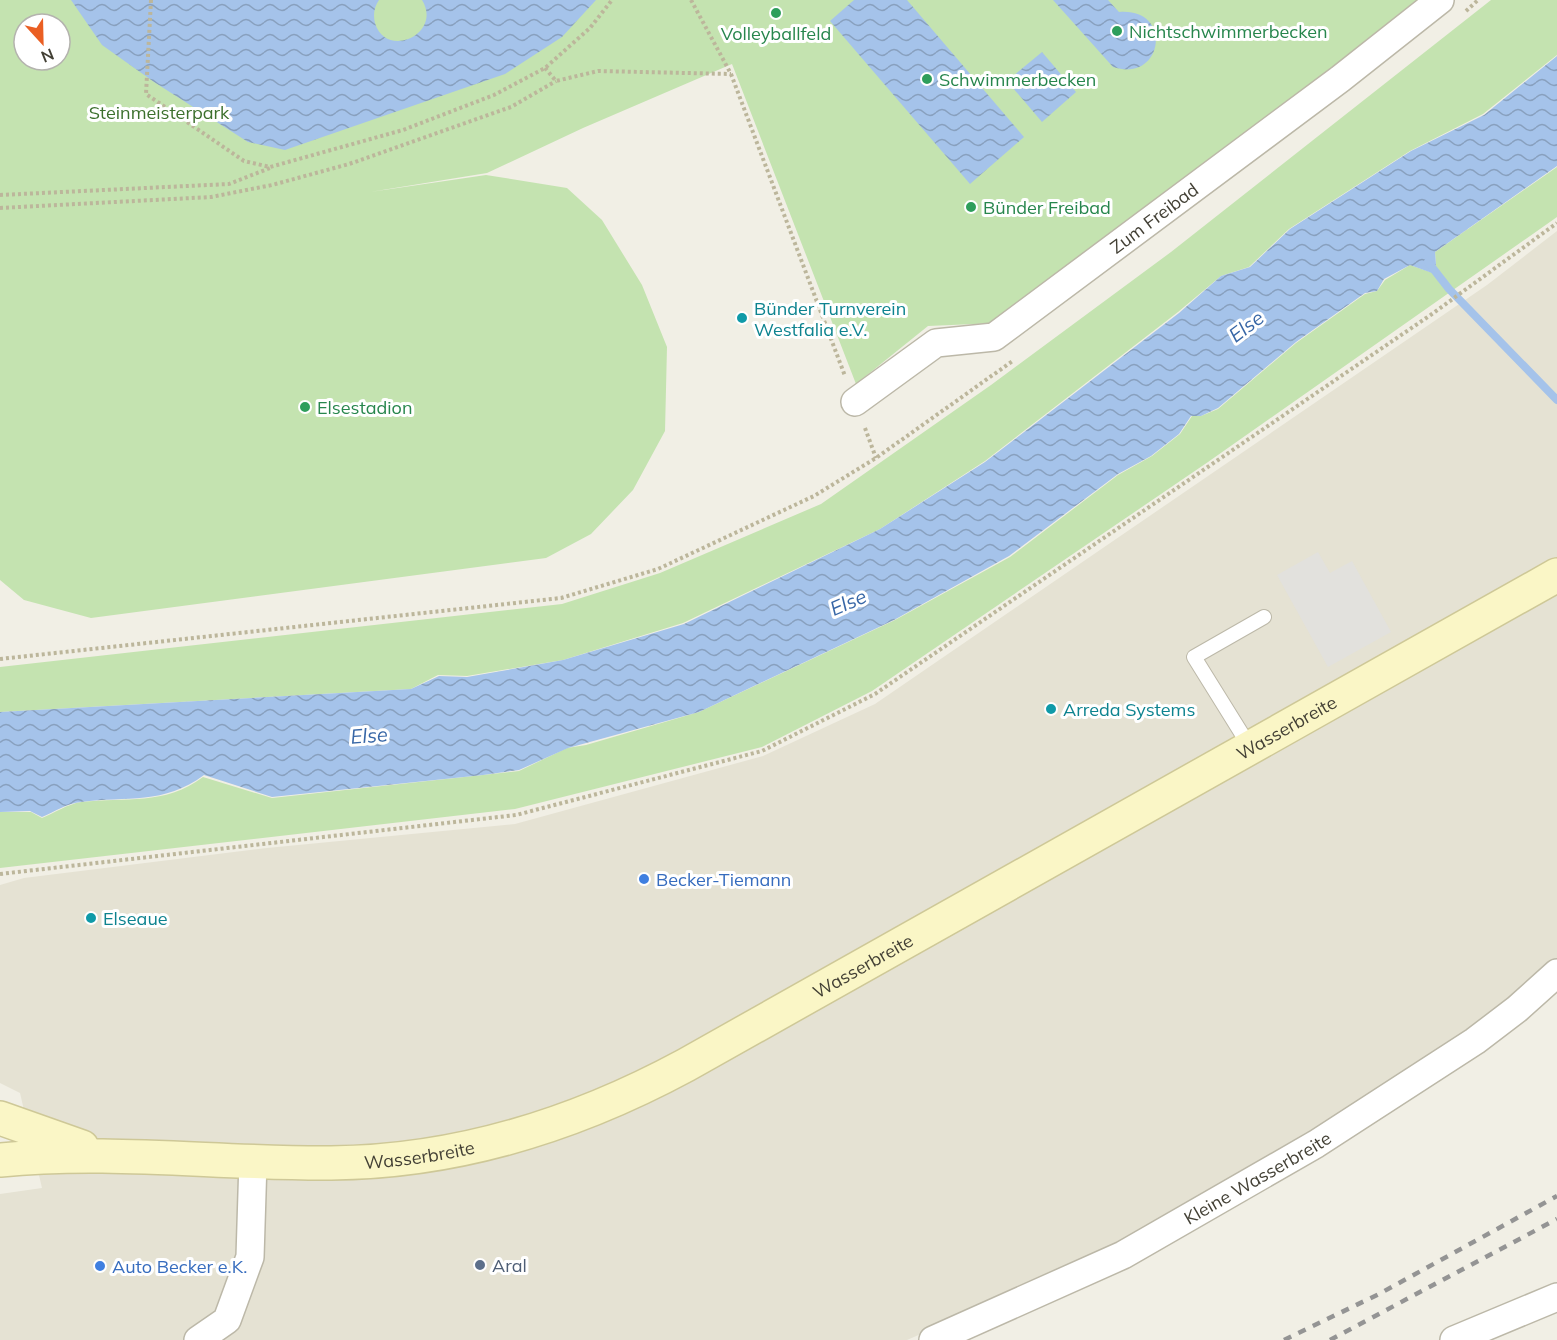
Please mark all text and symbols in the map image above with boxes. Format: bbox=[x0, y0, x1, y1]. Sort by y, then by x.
marker: Volleyballfeld bbox=[769, 6, 783, 20]
north arrow bbox=[12, 12, 72, 72]
place label: Nichtschwimmerbecken bbox=[1129, 20, 1328, 43]
place label: Volleyballfeld bbox=[721, 22, 831, 45]
marker: Nichtschwimmerbecken bbox=[1110, 24, 1124, 38]
text: N bbox=[38, 44, 57, 67]
place label: Schwimmerbecken bbox=[939, 68, 1096, 91]
marker: Schwimmerbecken bbox=[920, 72, 934, 86]
park label: Steinmeisterpark bbox=[89, 101, 230, 124]
street label: Zum Freibad bbox=[1105, 177, 1203, 258]
place label: Bünder Freibad bbox=[983, 196, 1111, 219]
marker: Bünder Freibad bbox=[964, 200, 978, 214]
place label: Bünder Turnverein Westfalia e.V. bbox=[754, 297, 906, 341]
water label: Else bbox=[1224, 305, 1269, 347]
marker: Bünder Turnverein Westfalia e.V. bbox=[735, 311, 749, 325]
place label: Elsestadion bbox=[317, 396, 412, 419]
marker: Elsestadion bbox=[298, 400, 312, 414]
water label: Else bbox=[826, 583, 870, 621]
street label: Wasserbreite bbox=[1232, 690, 1340, 765]
place label: Arreda Systems bbox=[1063, 698, 1195, 721]
marker: Arreda Systems bbox=[1044, 702, 1058, 716]
water label: Else bbox=[350, 721, 389, 749]
place label: Becker-Tiemann bbox=[656, 868, 791, 891]
marker: Becker-Tiemann bbox=[637, 872, 651, 886]
place label: Elseaue bbox=[103, 907, 168, 930]
marker: Elseaue bbox=[84, 911, 98, 925]
street label: Wasserbreite bbox=[809, 928, 917, 1003]
street label: Kleine Wasserbreite bbox=[1179, 1126, 1335, 1229]
street label: Wasserbreite bbox=[363, 1135, 477, 1173]
place label: Aral bbox=[492, 1254, 527, 1277]
place label: Auto Becker e.K. bbox=[112, 1255, 247, 1278]
marker: Aral bbox=[473, 1258, 487, 1272]
marker: Auto Becker e.K. bbox=[93, 1259, 107, 1273]

